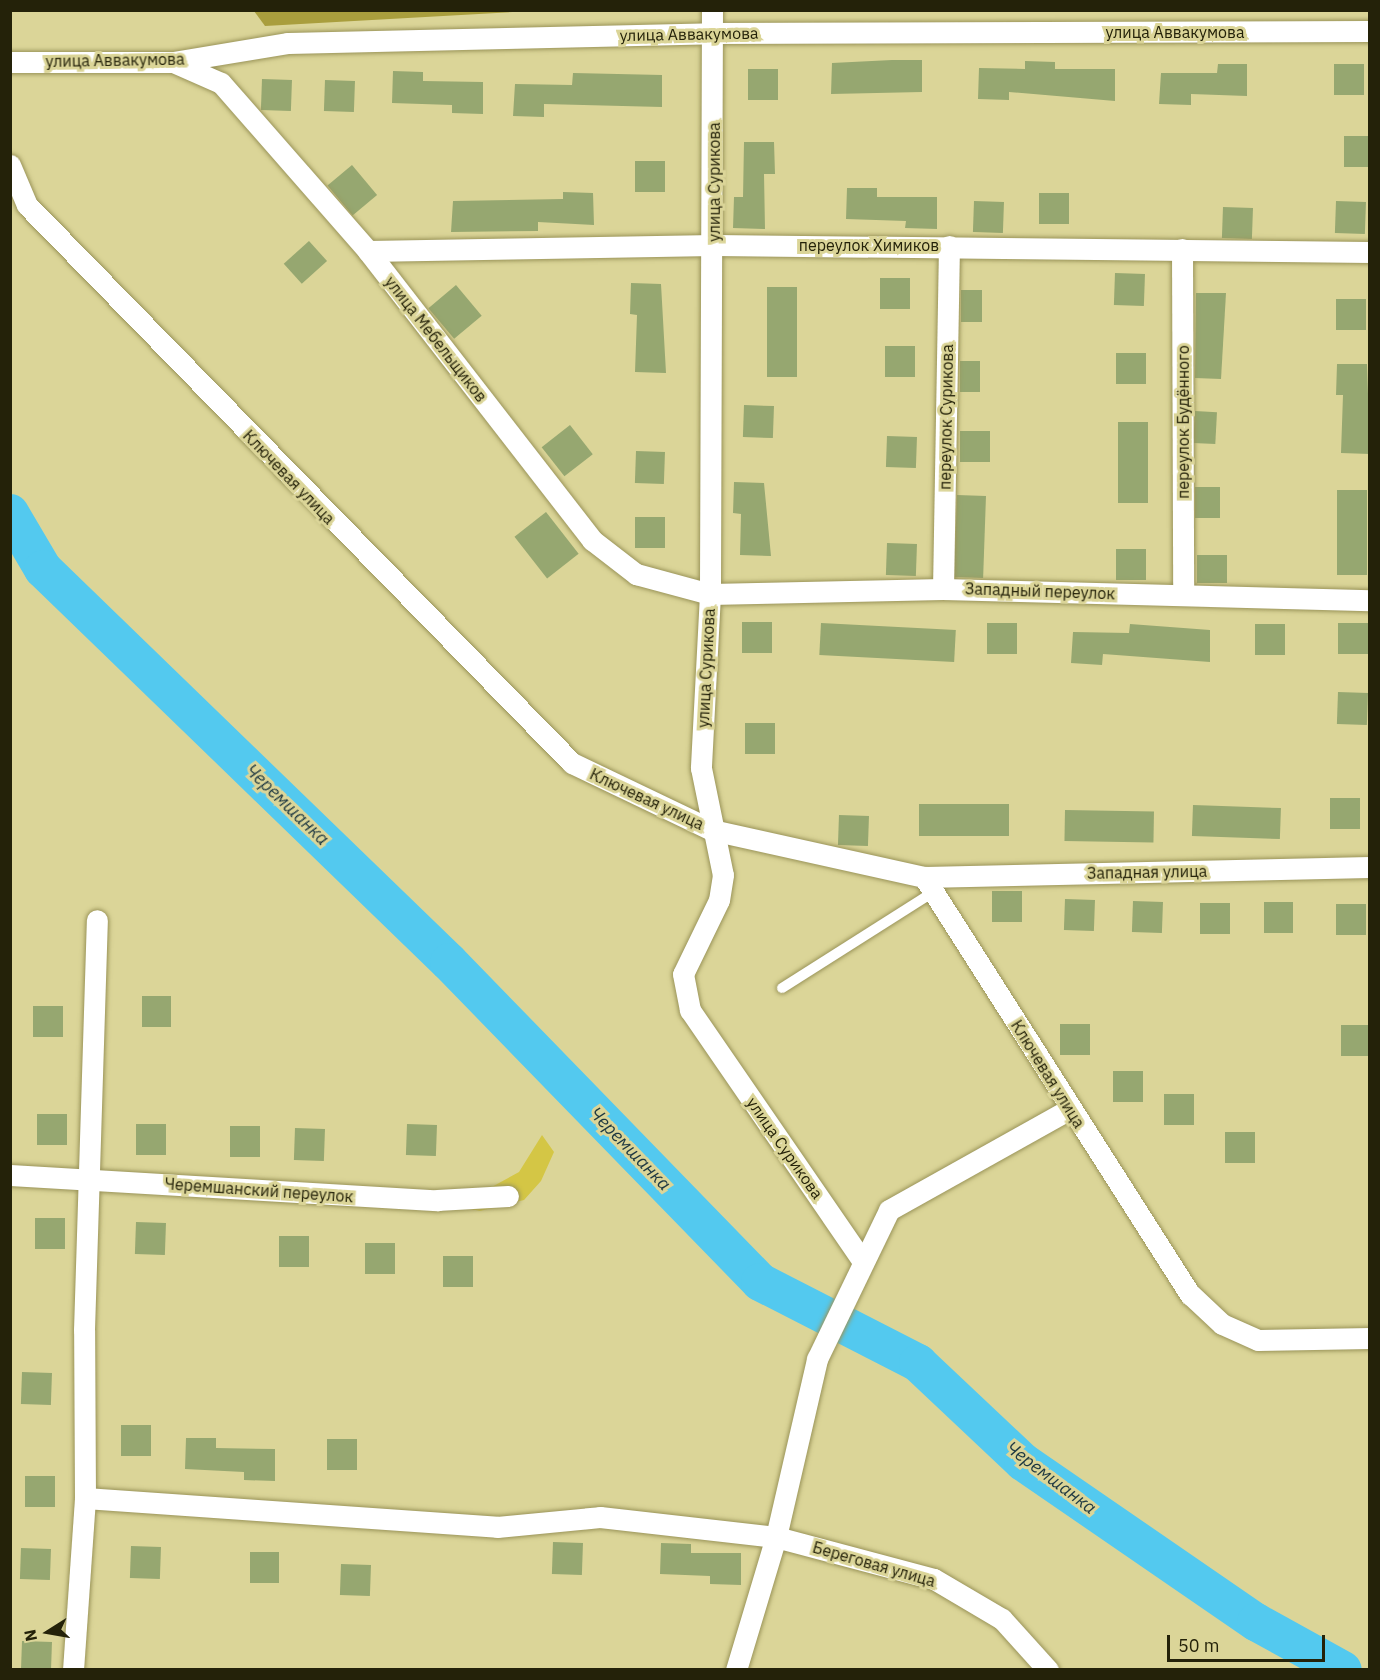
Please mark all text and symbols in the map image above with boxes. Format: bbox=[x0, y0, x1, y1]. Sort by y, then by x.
street label: улица Аввакумова bbox=[1106, 22, 1244, 42]
street label: улица Аввакумова bbox=[619, 23, 759, 45]
street label: улица Аввакумова bbox=[45, 49, 185, 71]
street label: улица Сурикова bbox=[704, 122, 724, 242]
street label: переулок Химиков bbox=[799, 235, 939, 255]
street label: улица Мебельщиков bbox=[381, 272, 491, 406]
street label: переулок Сурикова bbox=[935, 344, 957, 490]
street label: переулок Будённого bbox=[1173, 345, 1193, 499]
street label: Ключевая улица bbox=[239, 426, 339, 528]
street label: Западный переулок bbox=[965, 579, 1115, 603]
street label: улица Сурикова bbox=[693, 608, 719, 728]
water label: Черемшанка bbox=[241, 760, 333, 850]
street label: Ключевая улица bbox=[587, 764, 707, 834]
street label: Западная улица bbox=[1087, 861, 1207, 883]
street label: Ключевая улица bbox=[1007, 1016, 1089, 1132]
street label: улица Сурикова bbox=[743, 1094, 827, 1202]
water label: Черемшанка bbox=[585, 1103, 675, 1195]
street label: Черемшанский переулок bbox=[164, 1174, 354, 1206]
water label: Черемшанка bbox=[1002, 1437, 1100, 1519]
street label: Береговая улица bbox=[810, 1537, 938, 1591]
north arrow bbox=[18, 1602, 78, 1662]
scale bar bbox=[1170, 1623, 1328, 1661]
text: N bbox=[19, 1628, 41, 1643]
text: 50 m bbox=[1178, 1634, 1220, 1657]

